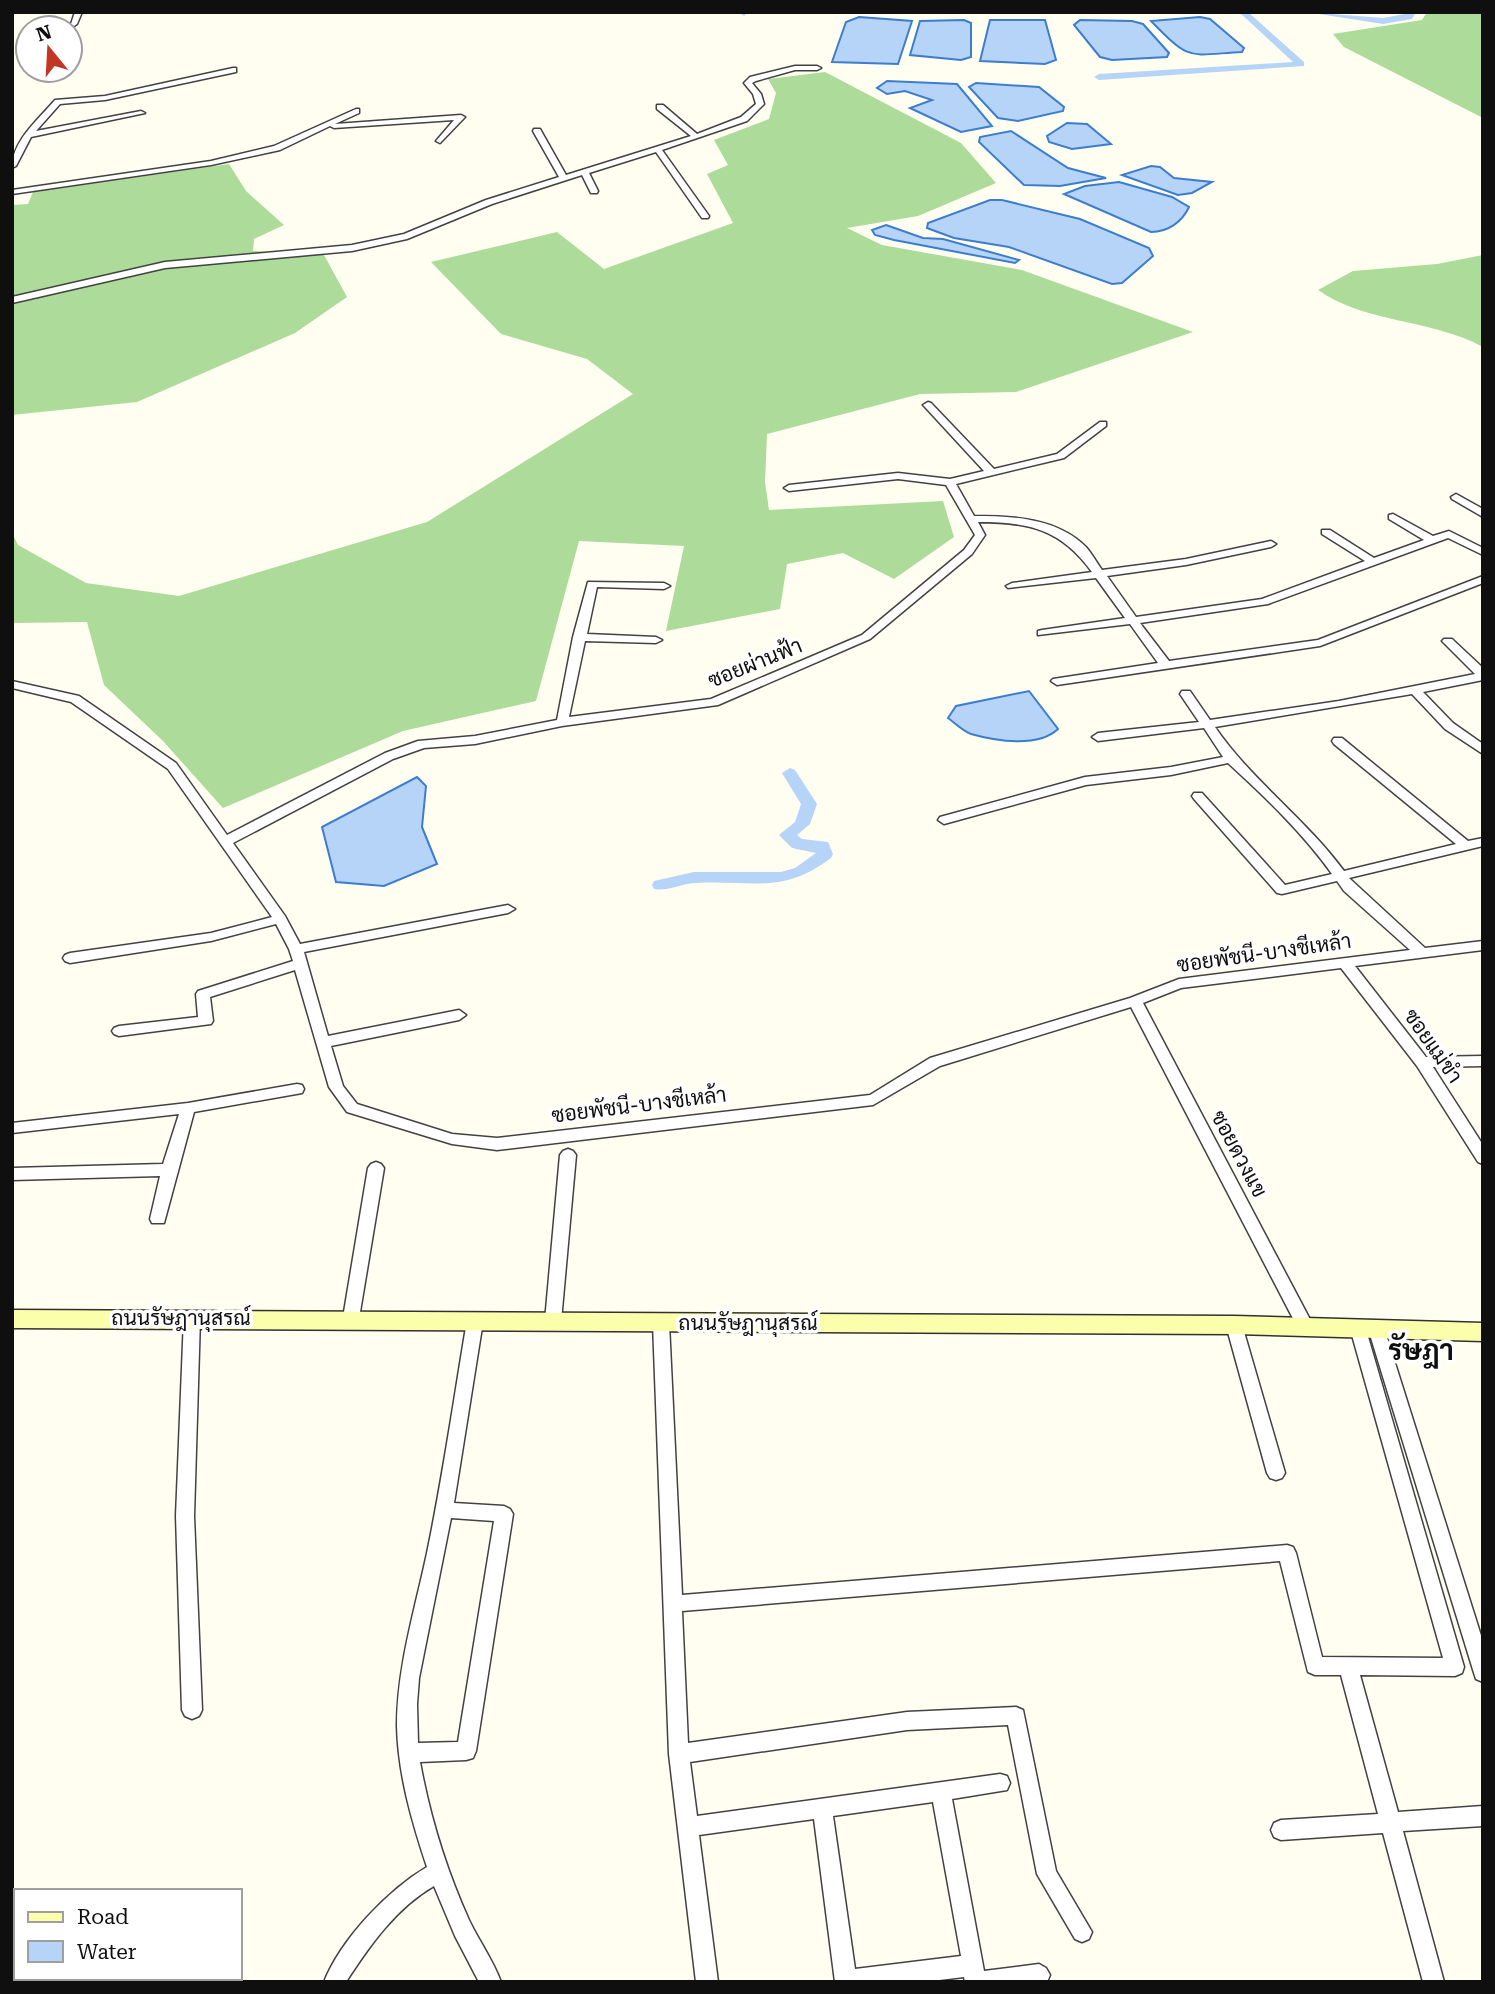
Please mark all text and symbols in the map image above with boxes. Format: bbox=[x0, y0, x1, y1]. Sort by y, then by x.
north arrow bbox=[14, 14, 84, 84]
text: N bbox=[33, 20, 55, 47]
street label: ซอยผ่านฟ้า bbox=[704, 631, 805, 693]
street label: ซอยพัชนี-บางชีเหล้า bbox=[1175, 928, 1353, 977]
street label: ซอยแม่ขำ bbox=[1399, 1004, 1467, 1088]
street label: ซอยพัชนี-บางชีเหล้า bbox=[550, 1081, 728, 1128]
street label: ซอยดวงแข bbox=[1206, 1107, 1272, 1201]
street label: ถนนรัษฎานุสรณ์ bbox=[111, 1304, 251, 1332]
street label: ถนนรัษฎานุสรณ์ bbox=[678, 1309, 818, 1337]
district label: รัษฎา bbox=[1388, 1332, 1454, 1369]
legend bbox=[14, 1889, 242, 1980]
text: Road bbox=[77, 1905, 129, 1929]
text: Water bbox=[77, 1940, 137, 1964]

